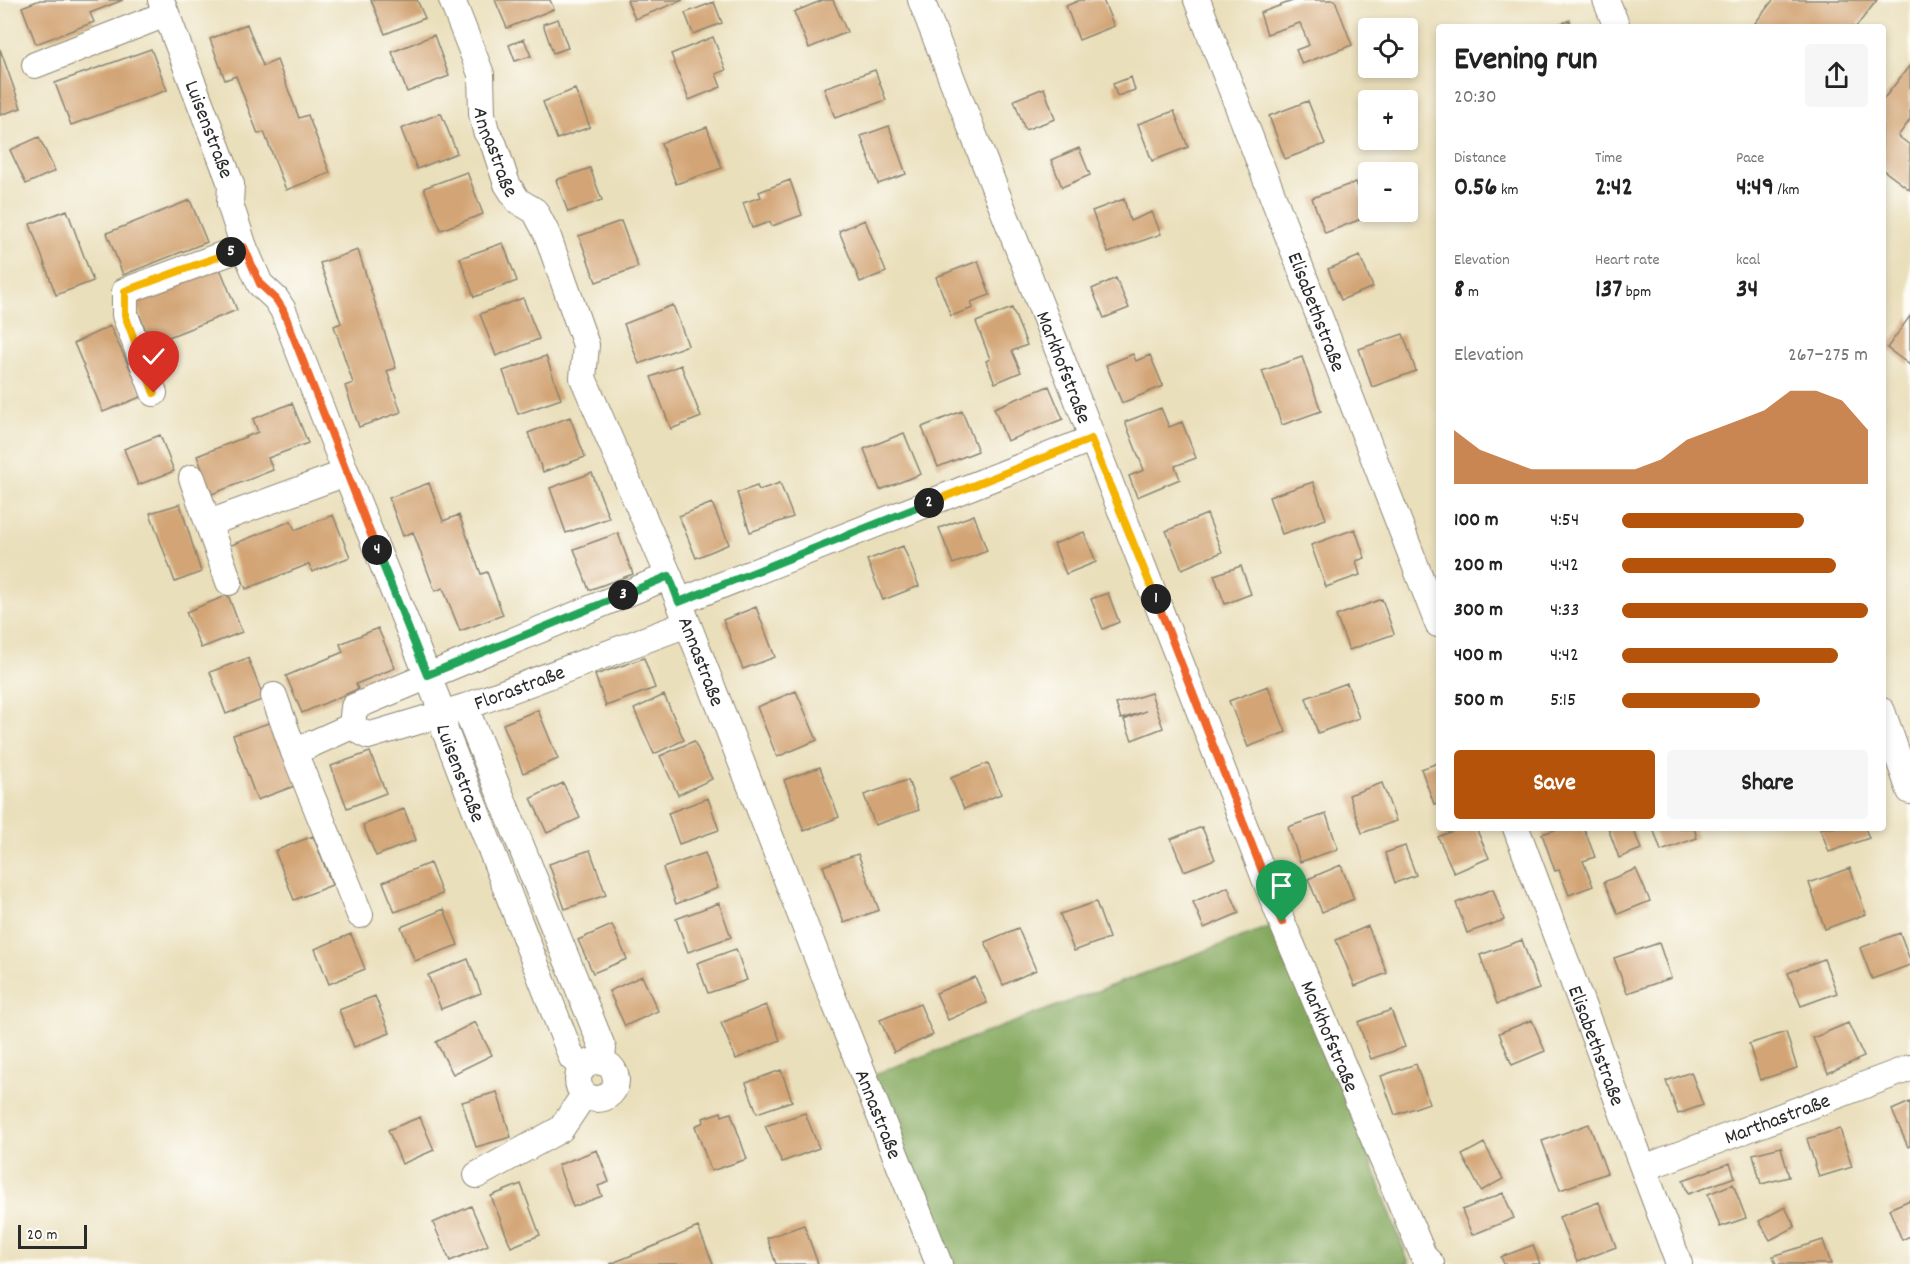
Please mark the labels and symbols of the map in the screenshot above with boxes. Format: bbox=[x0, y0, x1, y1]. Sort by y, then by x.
street label: Luisenstraße bbox=[175, 77, 240, 183]
street label: Annastraße bbox=[464, 107, 524, 205]
pin: 5 bbox=[216, 237, 246, 267]
street label: Elisabethstraße bbox=[1278, 248, 1351, 377]
street label: Markhofstraße bbox=[1026, 307, 1097, 429]
pin bbox=[128, 331, 179, 393]
pin: 2 bbox=[914, 488, 944, 518]
pin: 4 bbox=[362, 535, 392, 565]
pin: 3 bbox=[608, 580, 638, 610]
pin: 1 bbox=[1141, 584, 1171, 614]
street label: Annastraße bbox=[668, 613, 730, 711]
street label: Florastraße bbox=[470, 659, 570, 720]
street label: Luisenstraße bbox=[426, 723, 491, 827]
pin bbox=[1256, 860, 1307, 922]
street label: Markhofstraße bbox=[1291, 977, 1364, 1098]
street label: Elisabethstraße bbox=[1558, 982, 1631, 1111]
street label: Annastraße bbox=[845, 1065, 908, 1164]
street label: Marthastraße bbox=[1721, 1087, 1835, 1154]
scale bar bbox=[18, 1222, 87, 1250]

